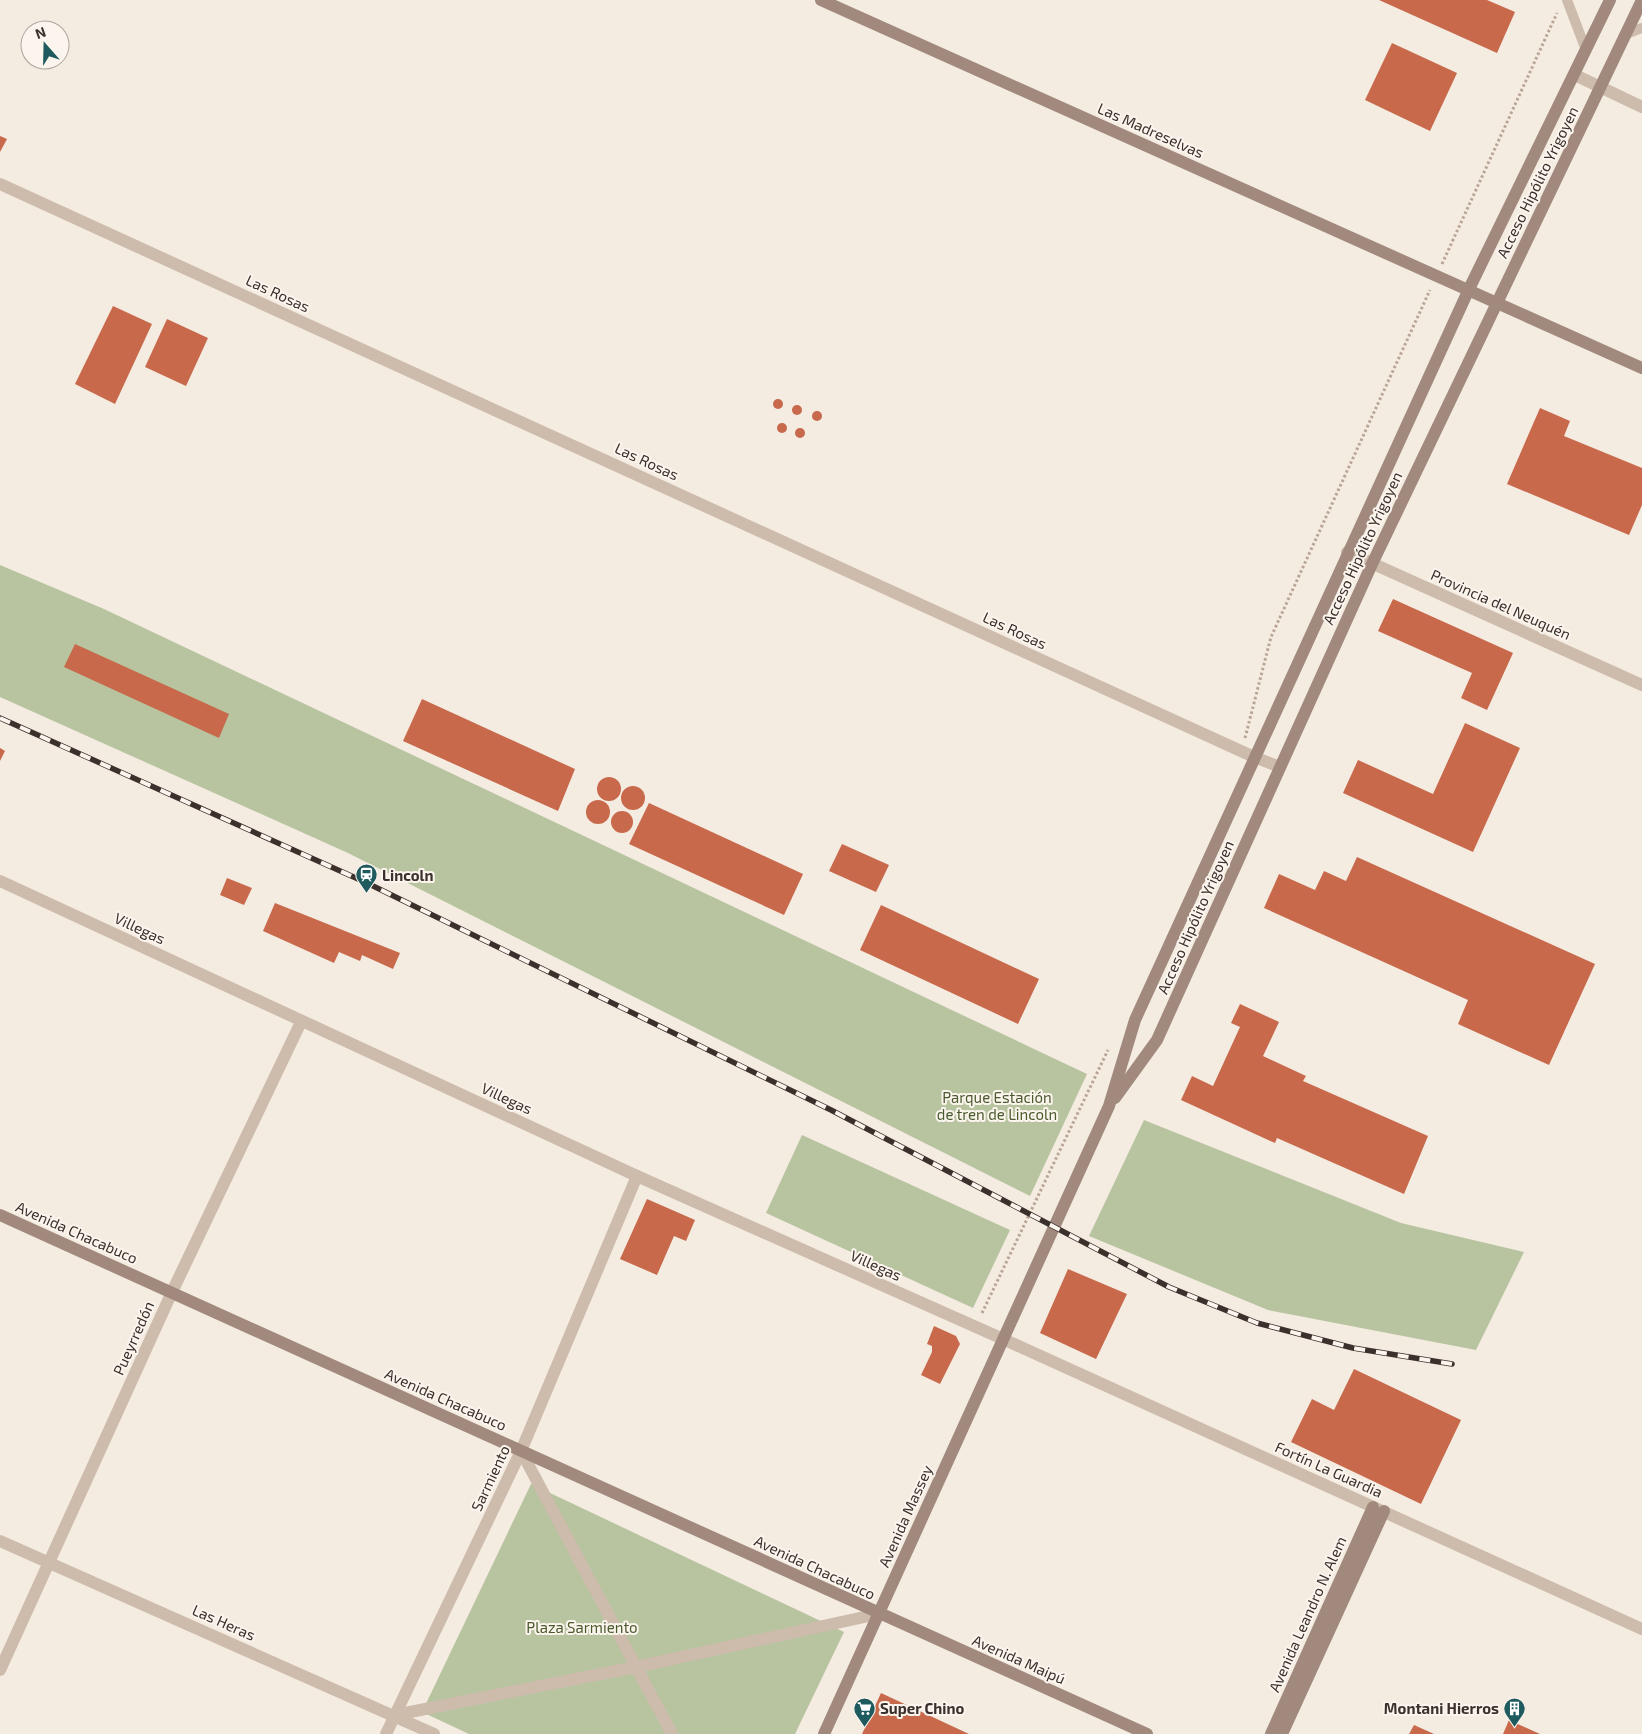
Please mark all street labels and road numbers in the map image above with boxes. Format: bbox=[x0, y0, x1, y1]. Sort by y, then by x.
street label: Las Madreselvas bbox=[1095, 99, 1207, 161]
street label: Acceso Hipólito Yrigoyen bbox=[1492, 103, 1582, 261]
street label: Las Rosas bbox=[243, 270, 313, 316]
street label: Las Rosas bbox=[612, 438, 682, 484]
street label: Acceso Hipólito Yrigoyen bbox=[1319, 469, 1405, 627]
street label: Provincia del Neuquén bbox=[1428, 565, 1574, 643]
street label: Las Rosas bbox=[980, 607, 1050, 653]
street label: Acceso Hipólito Yrigoyen bbox=[1153, 837, 1237, 997]
street label: Villegas bbox=[112, 908, 168, 948]
street label: Villegas bbox=[479, 1078, 535, 1118]
street label: Avenida Chacabuco bbox=[13, 1197, 141, 1267]
street label: Villegas bbox=[848, 1246, 904, 1284]
street label: Pueyrredón bbox=[109, 1298, 157, 1378]
street label: Avenida Chacabuco bbox=[382, 1364, 510, 1434]
street label: Fortín La Guardia bbox=[1272, 1437, 1386, 1501]
street label: Sarmiento bbox=[467, 1442, 513, 1514]
street label: Avenida Massey bbox=[874, 1462, 936, 1570]
street label: Avenida Chacabuco bbox=[752, 1531, 878, 1603]
street label: Avenida Leandro N. Alem bbox=[1265, 1533, 1349, 1695]
street label: Las Heras bbox=[190, 1600, 258, 1644]
street label: Avenida Maipú bbox=[970, 1630, 1068, 1688]

